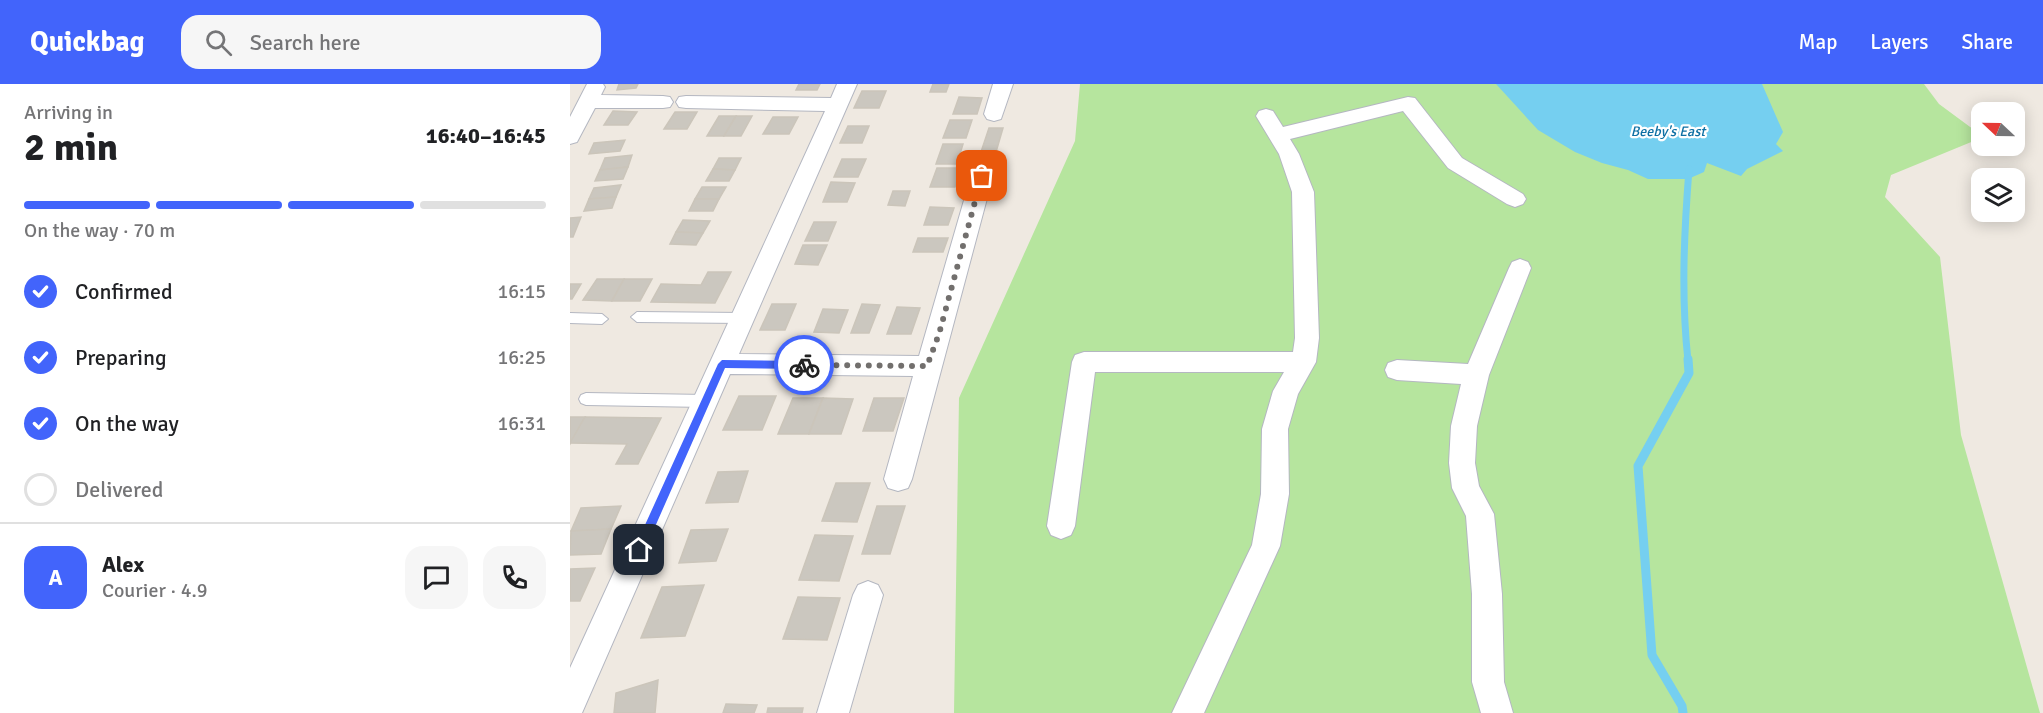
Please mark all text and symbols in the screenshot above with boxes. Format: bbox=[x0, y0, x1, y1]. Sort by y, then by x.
search box bbox=[181, 15, 601, 69]
text: Quickbag bbox=[30, 25, 145, 59]
icon: search bbox=[202, 26, 235, 59]
text: Search here bbox=[250, 29, 361, 56]
text: Map bbox=[1799, 29, 1837, 55]
text: Layers bbox=[1870, 29, 1928, 55]
text: Share bbox=[1961, 29, 2013, 55]
text: Arriving in bbox=[24, 100, 113, 125]
north arrow bbox=[1971, 102, 2025, 156]
map controls bbox=[1971, 102, 2025, 222]
text: 16:40–16:45 bbox=[426, 122, 546, 149]
text: 2 min bbox=[24, 123, 118, 171]
water label: Beeby's East bbox=[1631, 123, 1707, 140]
pin bbox=[956, 150, 1007, 201]
icon: bag bbox=[965, 159, 998, 192]
button: layers bbox=[1971, 168, 2025, 222]
text: On the way · 70 m bbox=[24, 218, 175, 243]
icon: check bbox=[24, 275, 57, 308]
text: Confirmed bbox=[75, 278, 173, 305]
text: 16:15 bbox=[497, 279, 546, 304]
courier bbox=[774, 335, 834, 395]
icon: check bbox=[24, 341, 57, 374]
text: Preparing bbox=[75, 344, 167, 371]
text: 16:25 bbox=[497, 345, 546, 370]
icon: bike bbox=[788, 349, 821, 382]
icon: check bbox=[24, 407, 57, 440]
text: On the way bbox=[75, 410, 179, 437]
text: 16:31 bbox=[497, 411, 546, 436]
text: Delivered bbox=[75, 476, 163, 503]
pin bbox=[613, 524, 664, 575]
icon: home bbox=[622, 533, 655, 566]
button: chat bbox=[405, 546, 468, 609]
button: phone bbox=[483, 546, 546, 609]
text: Alex bbox=[102, 551, 144, 578]
text: A bbox=[48, 564, 63, 591]
text: Courier · 4.9 bbox=[102, 578, 208, 603]

